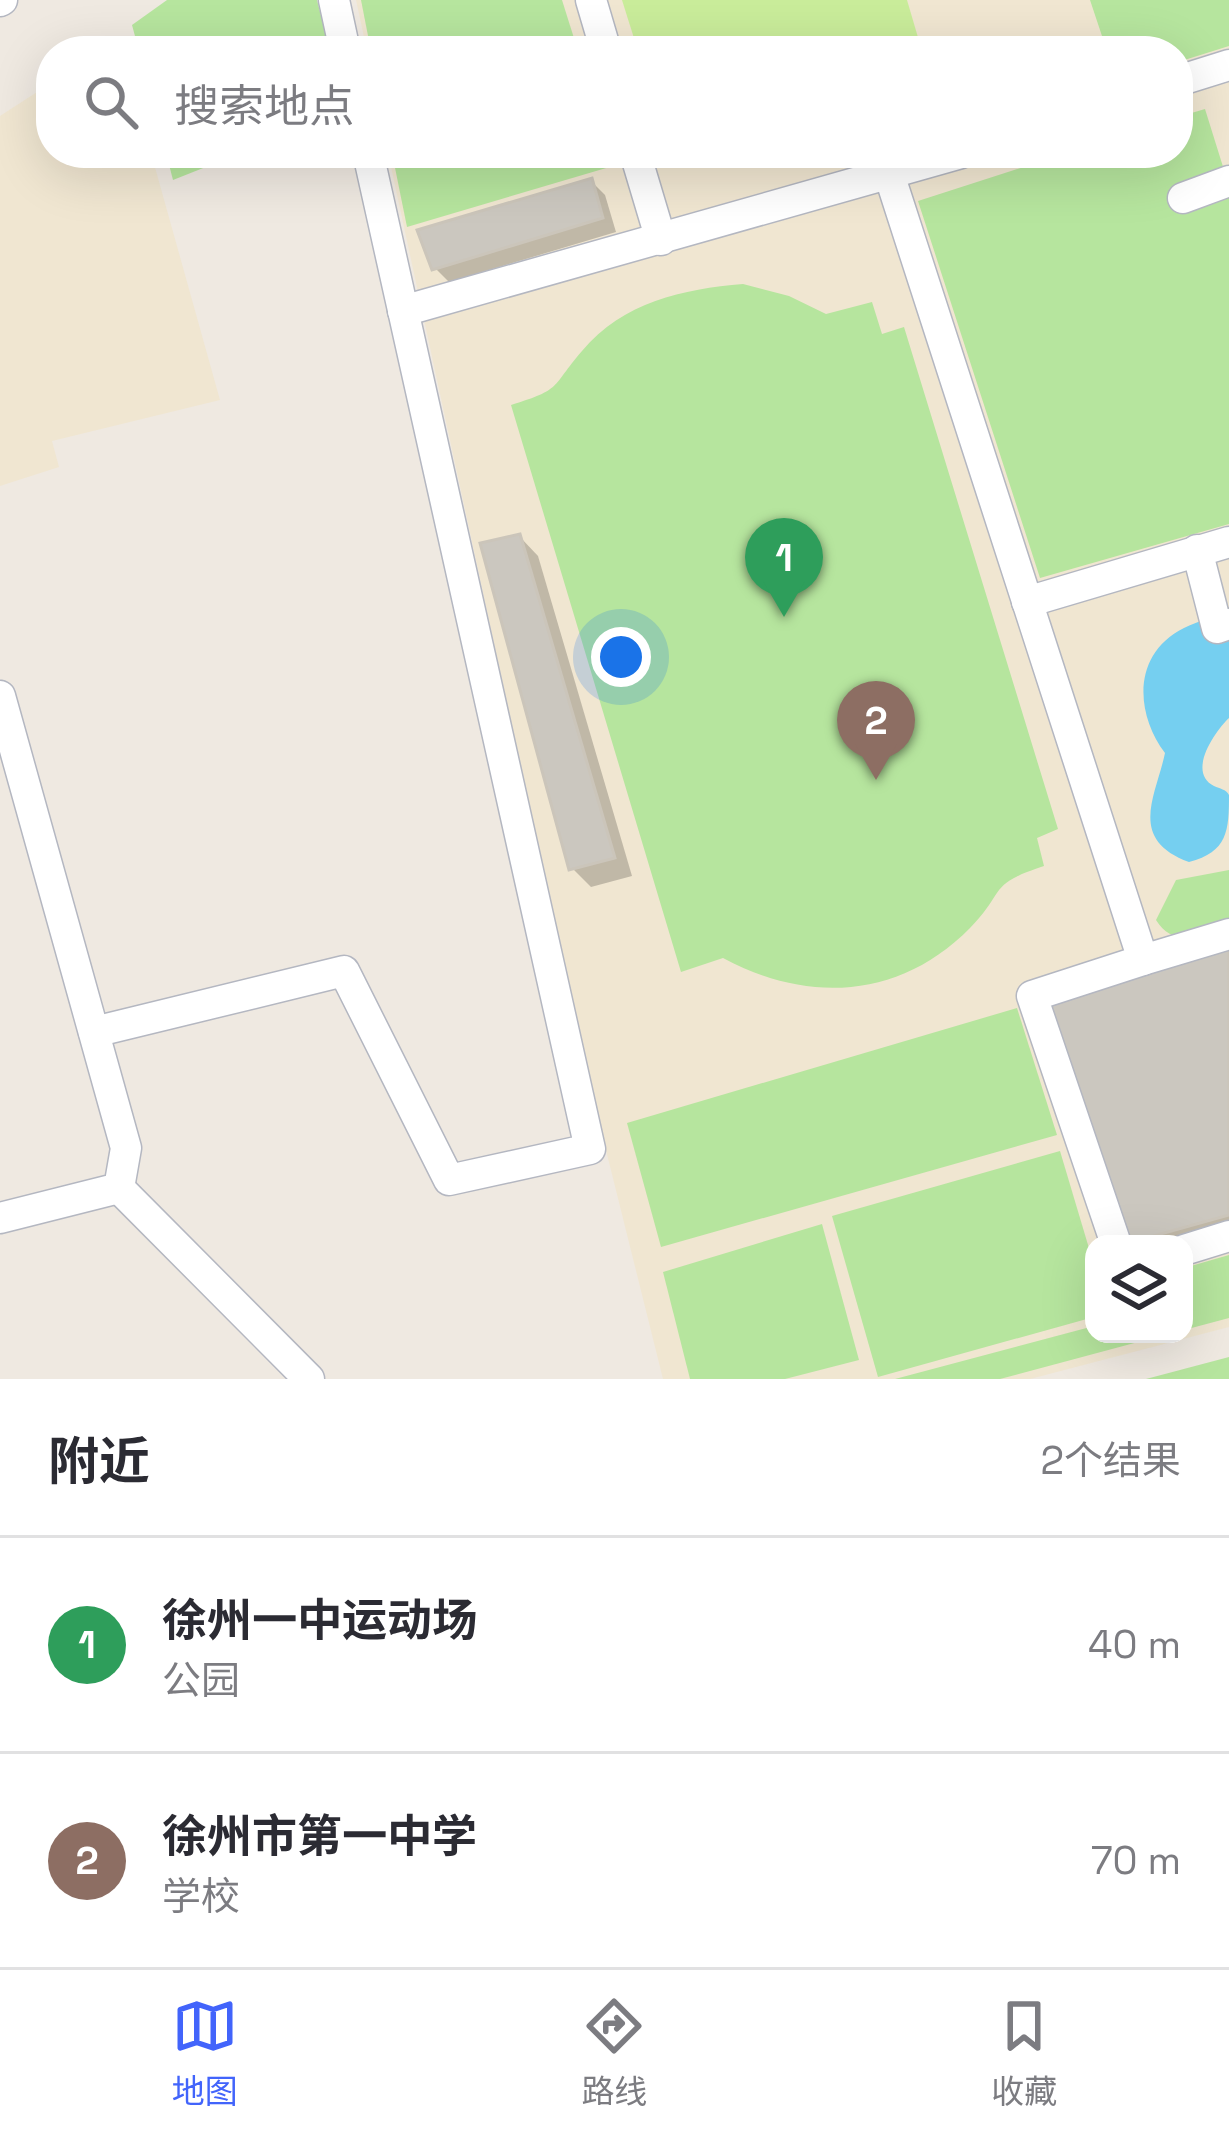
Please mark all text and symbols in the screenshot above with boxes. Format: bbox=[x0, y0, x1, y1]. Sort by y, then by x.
search box bbox=[36, 36, 1193, 168]
icon: search bbox=[78, 69, 144, 135]
text: 搜索地点 bbox=[174, 78, 354, 135]
pin: 1 bbox=[745, 518, 823, 617]
your location bbox=[591, 627, 651, 687]
pin: 2 bbox=[837, 681, 915, 780]
map controls bbox=[1085, 1235, 1193, 1343]
button: layers bbox=[1085, 1235, 1193, 1343]
text: 附近 bbox=[48, 1429, 150, 1494]
text: 2个结果 bbox=[1040, 1436, 1181, 1485]
text: 徐州一中运动场 bbox=[162, 1592, 477, 1649]
text: 1 bbox=[78, 1620, 96, 1669]
text: 40 m bbox=[1088, 1620, 1181, 1669]
text: 公园 bbox=[162, 1656, 240, 1705]
text: 徐州市第一中学 bbox=[162, 1808, 477, 1865]
text: 2 bbox=[75, 1836, 99, 1885]
text: 70 m bbox=[1091, 1836, 1181, 1885]
text: 学校 bbox=[162, 1872, 240, 1921]
tab: 地图 bbox=[172, 1993, 238, 2113]
tab: 路线 bbox=[581, 1993, 647, 2113]
tab: 收藏 bbox=[991, 1993, 1057, 2113]

